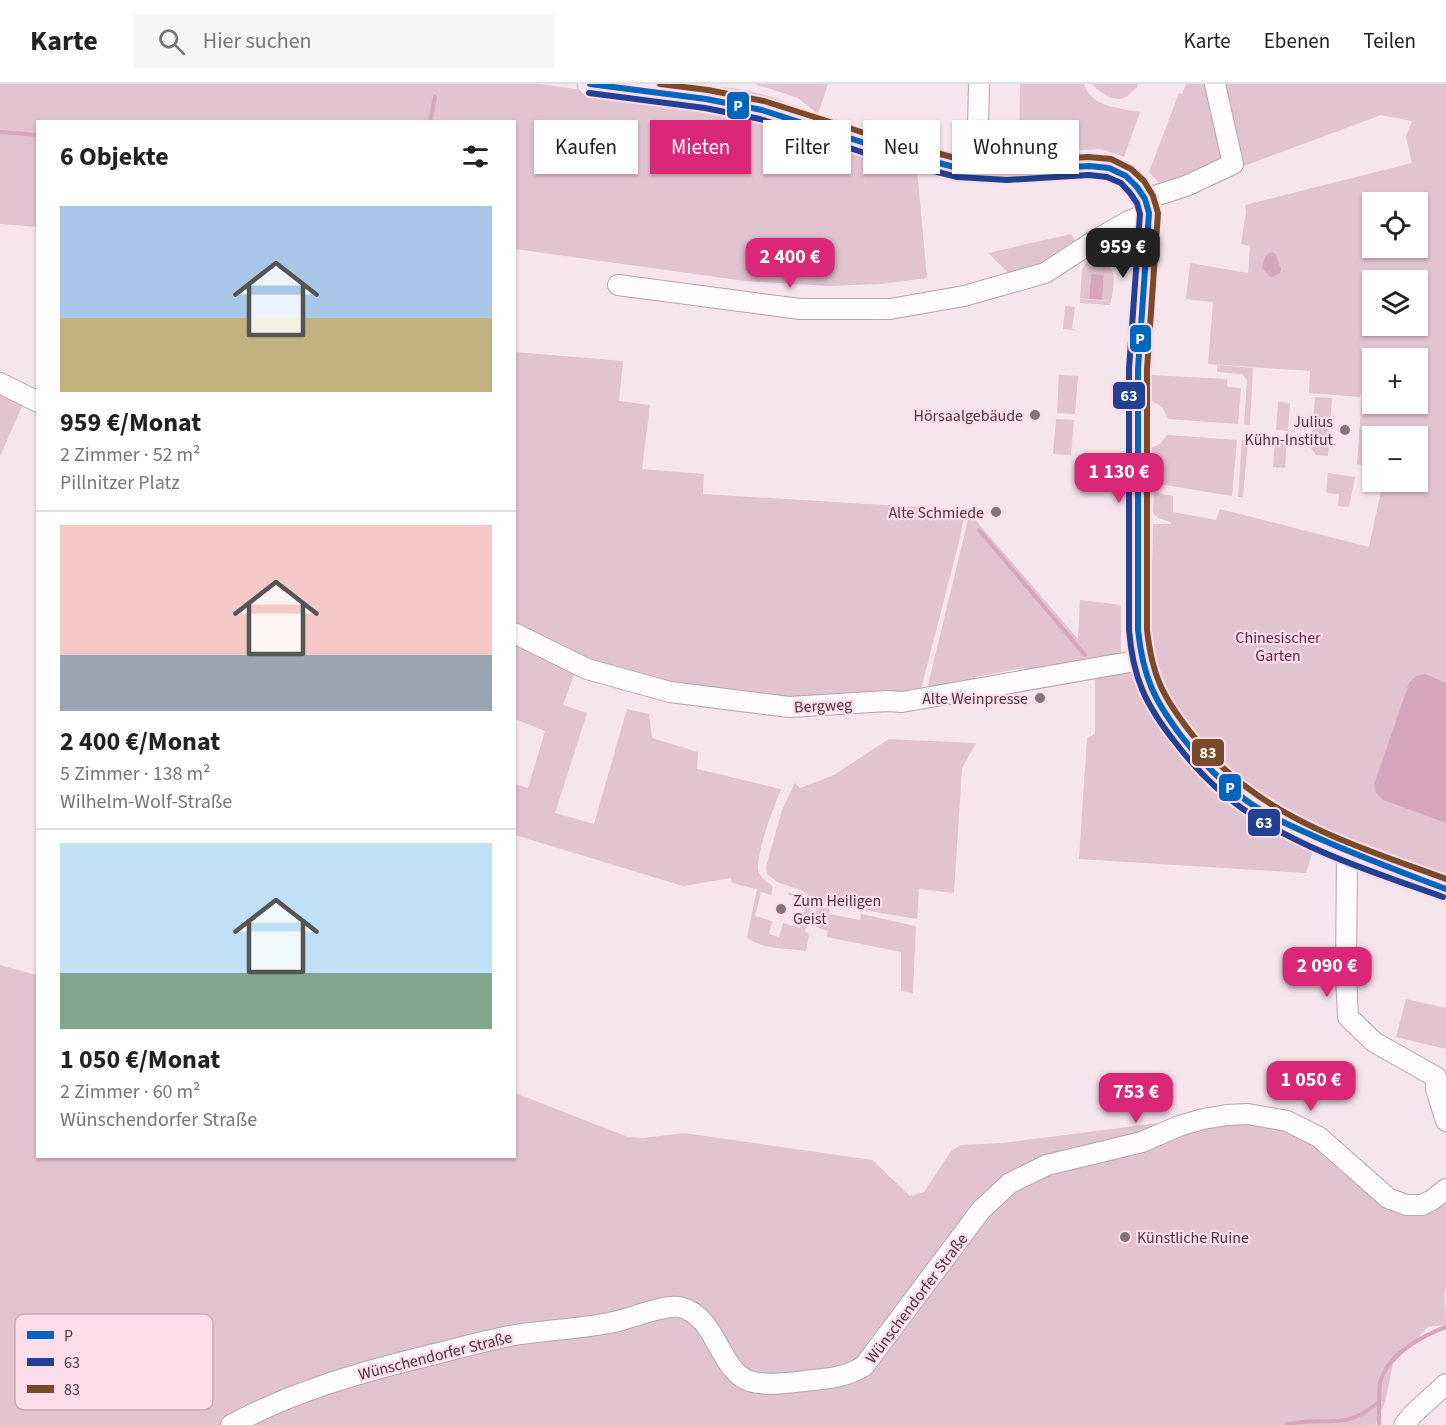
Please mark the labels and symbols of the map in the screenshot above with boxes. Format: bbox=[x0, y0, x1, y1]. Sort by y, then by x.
line badge: P bbox=[726, 91, 750, 120]
text: P bbox=[733, 95, 743, 117]
pin: 959 € bbox=[1081, 228, 1165, 279]
pin: 2 400 € bbox=[735, 238, 845, 289]
line badge: P bbox=[1129, 324, 1152, 353]
text: P bbox=[1135, 328, 1145, 350]
line badge: 63 bbox=[1112, 381, 1146, 410]
text: 63 bbox=[1121, 385, 1137, 407]
place label: Hörsaalgebäude bbox=[913, 405, 1023, 427]
marker: Hörsaalgebäude bbox=[1028, 408, 1042, 422]
place label: Julius Kühn-Institut bbox=[1245, 411, 1334, 451]
marker: Julius Kühn-Institut bbox=[1338, 423, 1352, 437]
pin: 1 130 € bbox=[1064, 453, 1174, 504]
place label: Alte Schmiede bbox=[888, 502, 984, 524]
marker: Alte Schmiede bbox=[989, 505, 1003, 519]
park label: Chinesischer Garten bbox=[1235, 627, 1321, 667]
place label: Alte Weinpresse bbox=[922, 688, 1028, 710]
marker: Alte Weinpresse bbox=[1033, 691, 1047, 705]
street label: Bergweg bbox=[794, 693, 853, 719]
line badge: 83 bbox=[1191, 738, 1225, 767]
text: 83 bbox=[1200, 742, 1216, 764]
line badge: P bbox=[1218, 773, 1242, 802]
text: P bbox=[1225, 777, 1235, 799]
line badge: 63 bbox=[1247, 808, 1281, 837]
text: 63 bbox=[1256, 812, 1272, 834]
place label: Zum Heiligen Geist bbox=[793, 890, 881, 930]
marker: Zum Heiligen Geist bbox=[774, 902, 788, 916]
pin: 2 090 € bbox=[1272, 947, 1382, 998]
pin: 1 050 € bbox=[1256, 1061, 1366, 1112]
pin: 753 € bbox=[1094, 1073, 1178, 1124]
place label: Künstliche Ruine bbox=[1137, 1227, 1249, 1249]
street label: Wünschendorfer Straße bbox=[861, 1229, 973, 1368]
marker: Künstliche Ruine bbox=[1118, 1230, 1132, 1244]
legend bbox=[15, 1314, 213, 1410]
text: P bbox=[64, 1325, 73, 1347]
street label: Wünschendorfer Straße bbox=[356, 1326, 514, 1386]
text: 63 bbox=[64, 1352, 80, 1374]
text: 83 bbox=[64, 1379, 80, 1401]

